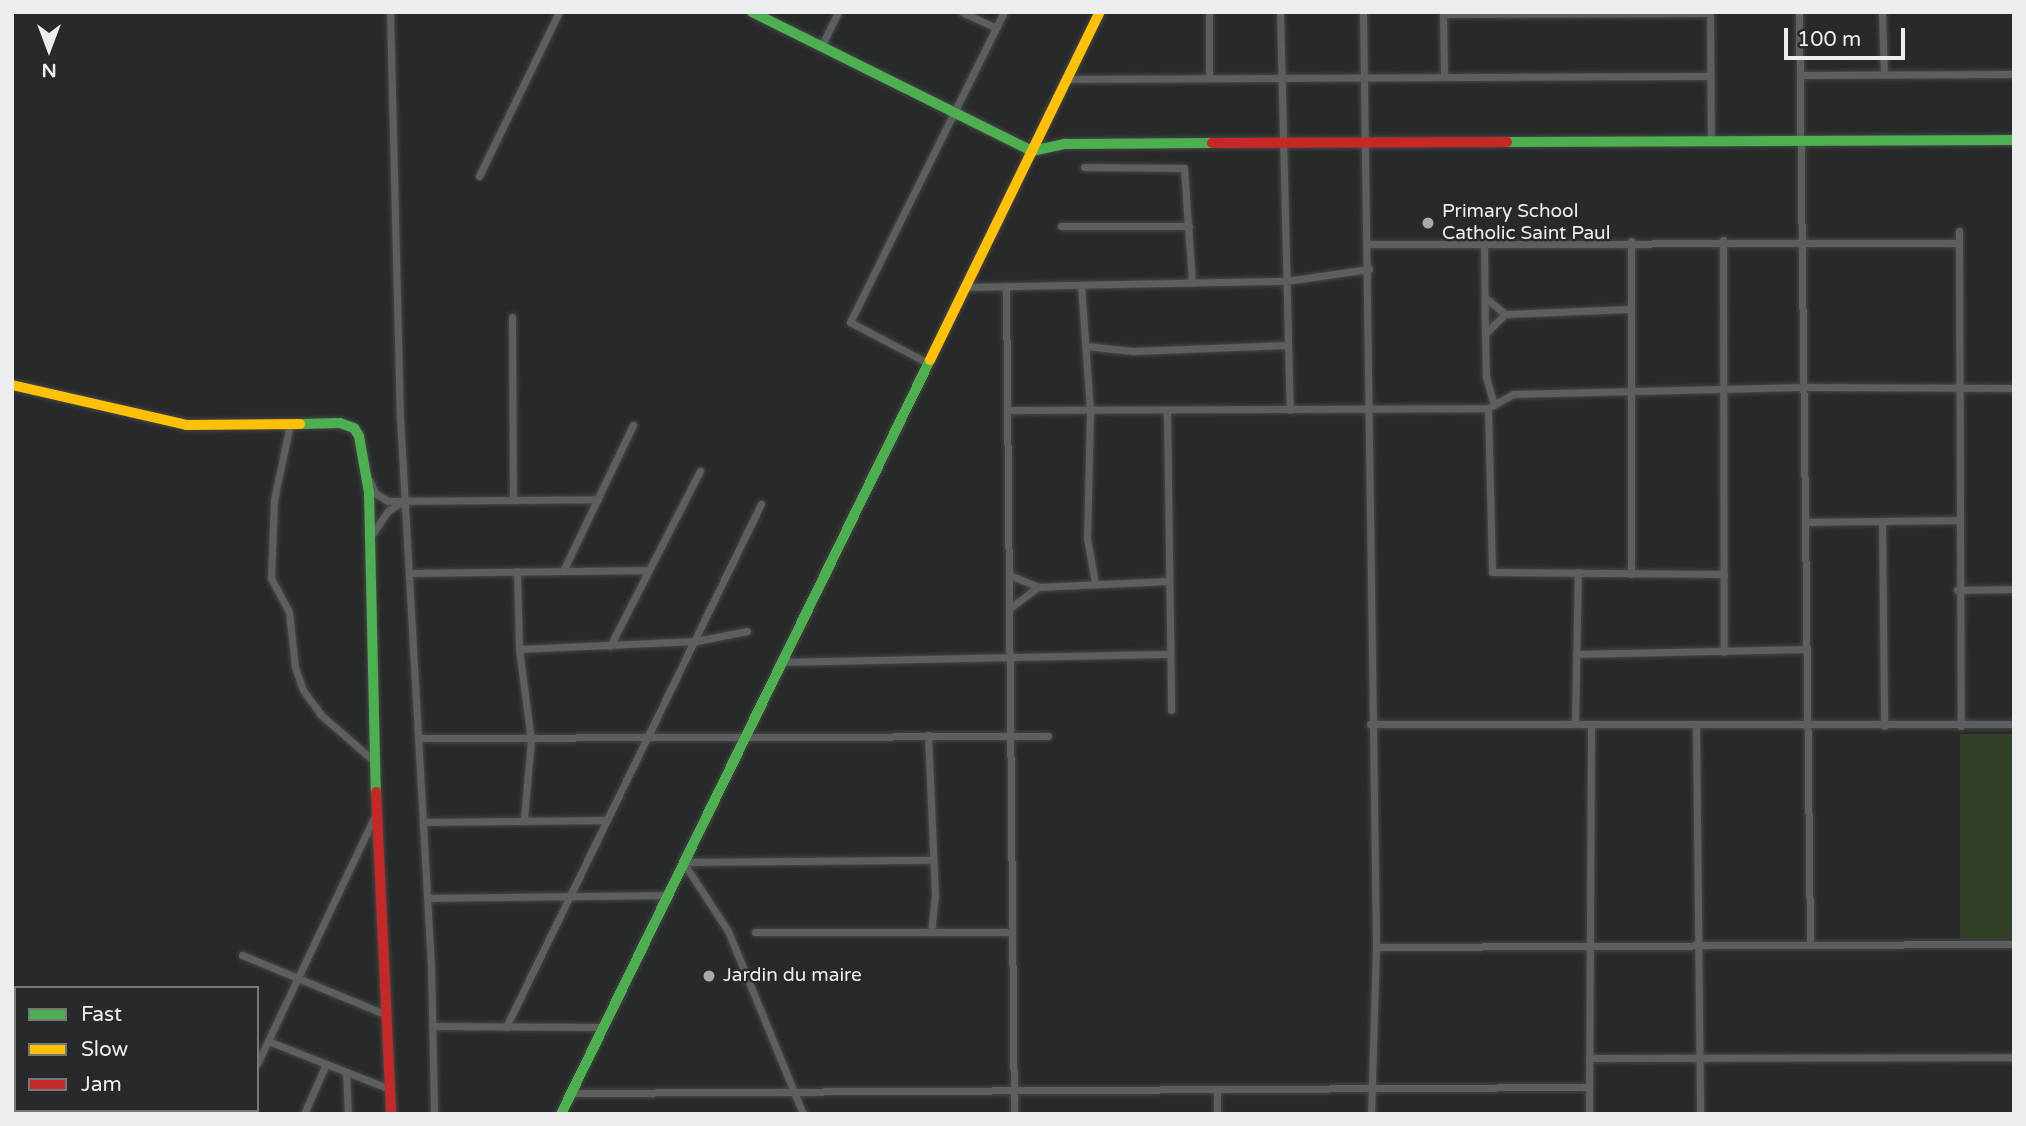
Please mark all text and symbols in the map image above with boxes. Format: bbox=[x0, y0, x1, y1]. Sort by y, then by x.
north arrow bbox=[14, 14, 84, 84]
scale bar bbox=[1788, 14, 1909, 58]
text: 100 m bbox=[1797, 27, 1861, 52]
text: N bbox=[41, 59, 57, 81]
place label: Primary School Catholic Saint Paul bbox=[1442, 201, 1610, 245]
marker: Primary School Catholic Saint Paul bbox=[1420, 215, 1436, 231]
place label: Jardin du maire bbox=[723, 965, 862, 987]
marker: Jardin du maire bbox=[701, 968, 717, 984]
legend bbox=[14, 986, 259, 1112]
text: Fast bbox=[81, 1002, 122, 1027]
text: Slow bbox=[81, 1037, 128, 1062]
text: Jam bbox=[81, 1072, 122, 1097]

